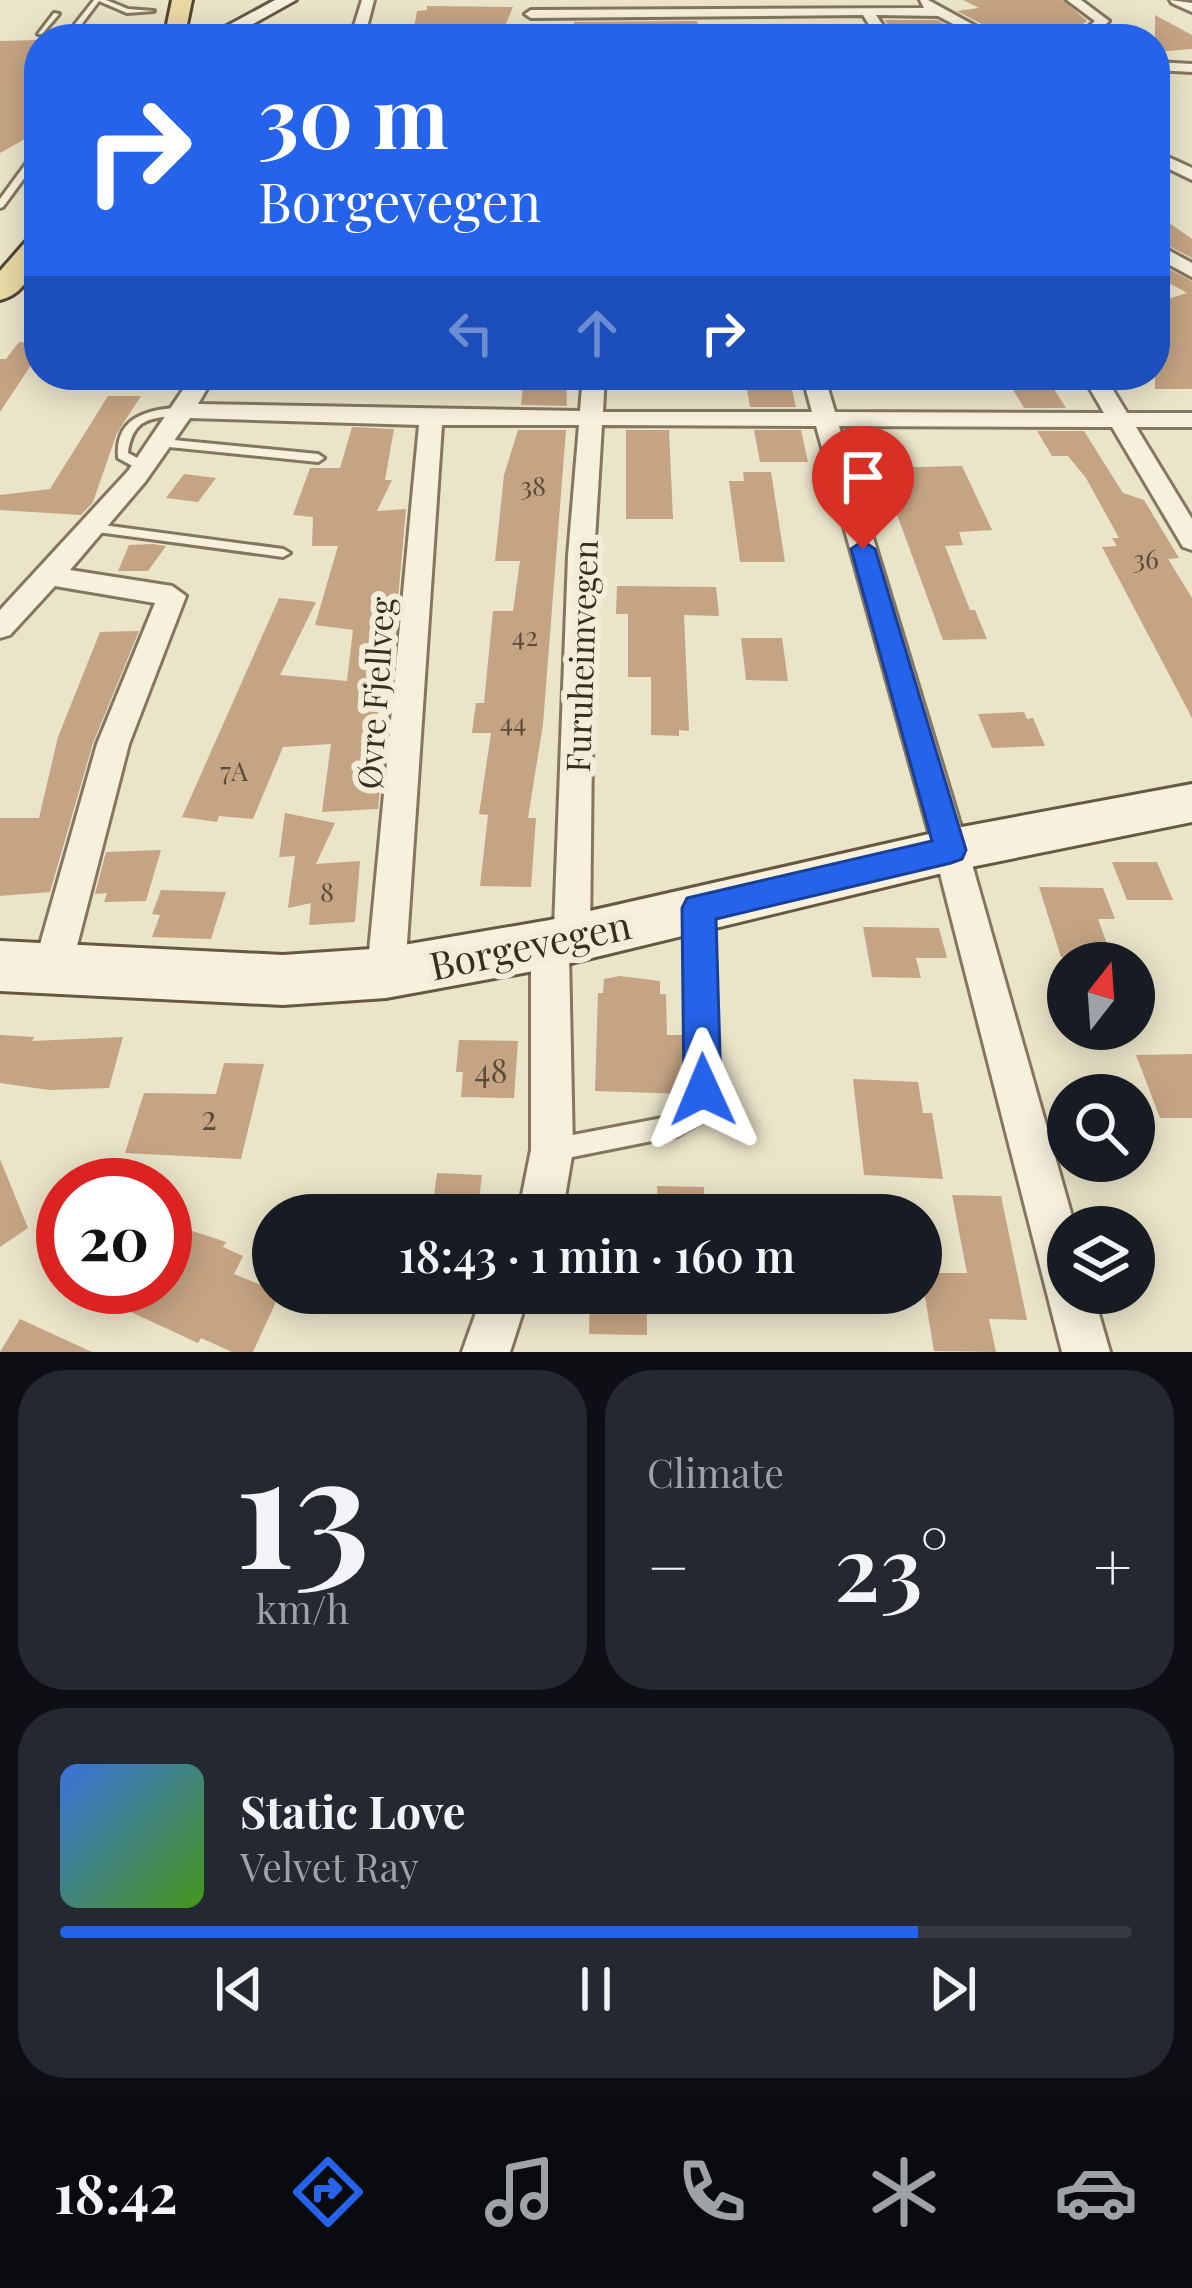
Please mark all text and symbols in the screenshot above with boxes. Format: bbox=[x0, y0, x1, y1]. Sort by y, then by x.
text: 30 m bbox=[258, 58, 449, 170]
icon: right bbox=[60, 72, 216, 228]
text: Borgevegen bbox=[258, 165, 541, 237]
icon: left bbox=[438, 300, 504, 366]
icon: ahead bbox=[564, 300, 630, 366]
icon: right bbox=[690, 300, 756, 366]
pin bbox=[812, 426, 914, 549]
icon: arrive bbox=[830, 444, 896, 510]
house number: 38 bbox=[520, 467, 546, 503]
street label: Furuheimvegen bbox=[554, 539, 606, 773]
house number: 36 bbox=[1133, 540, 1159, 576]
street label: Øvre Fjellveg bbox=[345, 595, 403, 791]
house number: 42 bbox=[512, 617, 538, 653]
house number: 44 bbox=[500, 703, 526, 739]
house number: 7A bbox=[220, 752, 249, 788]
house number: 8 bbox=[320, 873, 334, 909]
street label: Borgevegen bbox=[425, 897, 635, 991]
north arrow bbox=[1047, 942, 1155, 1050]
map controls bbox=[1047, 942, 1155, 1314]
position arrow bbox=[640, 1027, 766, 1153]
house number: 48 bbox=[474, 1047, 508, 1091]
button: search bbox=[1047, 1074, 1155, 1182]
house number: 2 bbox=[201, 1094, 217, 1138]
speed limit sign: 20 bbox=[36, 1158, 192, 1314]
button: layers bbox=[1047, 1206, 1155, 1314]
text: 18:43 · 1 min · 160 m bbox=[399, 1224, 795, 1284]
text: 13 bbox=[235, 1400, 370, 1608]
text: Climate bbox=[647, 1446, 784, 1498]
text: 23° bbox=[834, 1505, 949, 1625]
text: − bbox=[647, 1521, 690, 1609]
text: + bbox=[1093, 1521, 1132, 1609]
text: km/h bbox=[256, 1582, 349, 1634]
text: Static Love bbox=[240, 1780, 465, 1840]
text: Velvet Ray bbox=[240, 1840, 419, 1892]
icon: previous bbox=[206, 1956, 272, 2022]
icon: pause bbox=[563, 1956, 629, 2022]
icon: next bbox=[920, 1956, 986, 2022]
icon: directions bbox=[286, 2150, 370, 2234]
icon: music bbox=[478, 2150, 562, 2234]
icon: phone bbox=[670, 2150, 754, 2234]
icon: climate bbox=[862, 2150, 946, 2234]
icon: car bbox=[1054, 2150, 1138, 2234]
text: 18:42 bbox=[54, 2156, 177, 2228]

